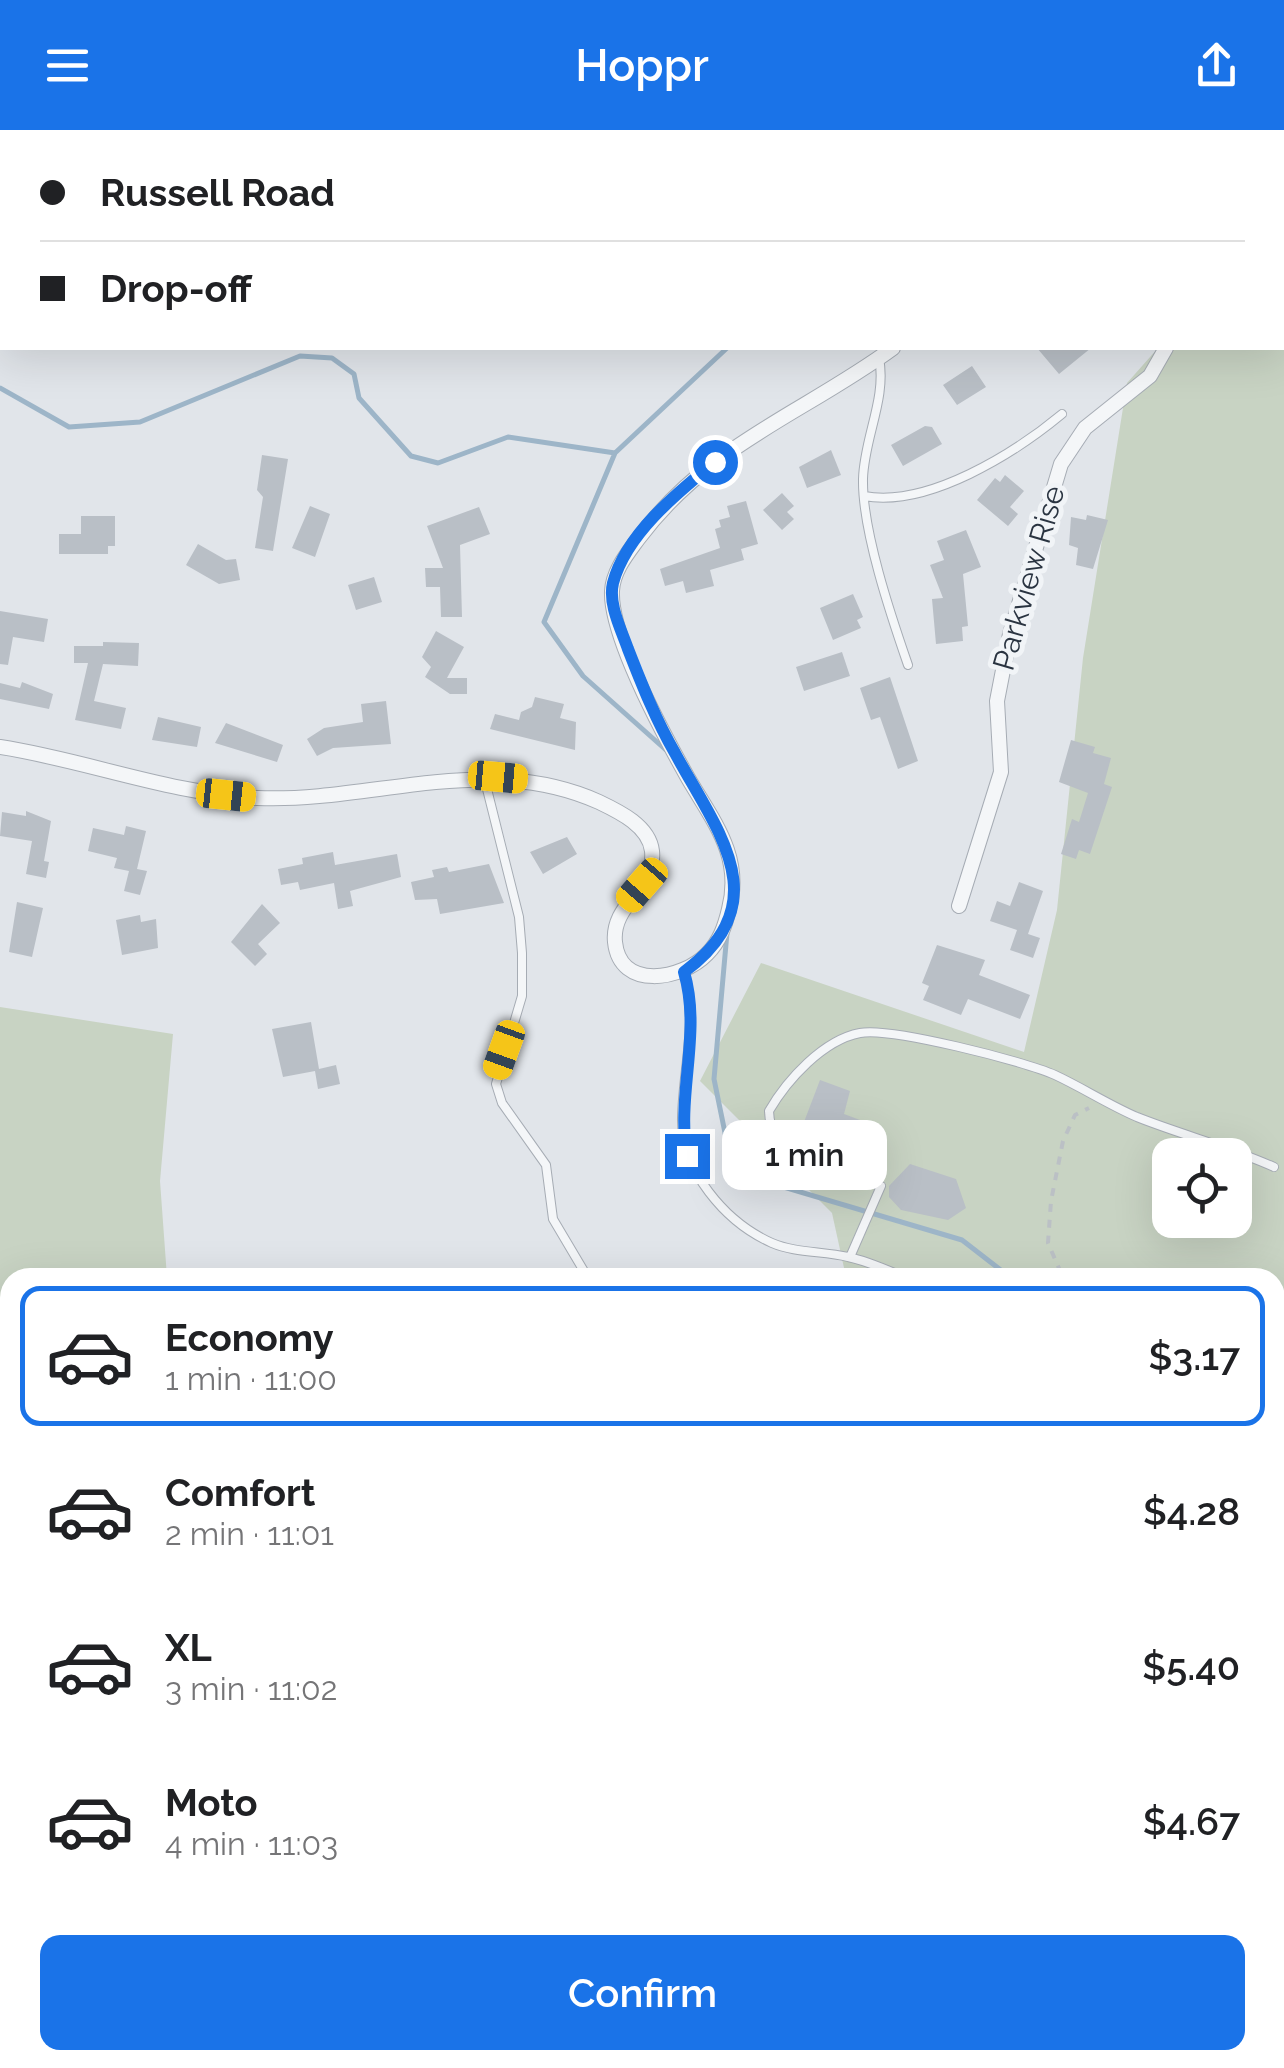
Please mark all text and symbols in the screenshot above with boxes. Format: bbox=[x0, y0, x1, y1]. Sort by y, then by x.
icon: menu bbox=[40, 38, 95, 93]
icon: share bbox=[1189, 38, 1244, 93]
text: Hoppr bbox=[575, 39, 709, 92]
text: Russell Road bbox=[100, 170, 335, 215]
text: Drop-off bbox=[100, 266, 252, 311]
route start bbox=[693, 440, 738, 485]
street label: Parkview Rise bbox=[985, 482, 1072, 674]
car bbox=[467, 759, 529, 795]
car bbox=[195, 777, 257, 813]
car bbox=[611, 853, 673, 917]
car bbox=[480, 1017, 528, 1083]
callout: 1 min bbox=[722, 1121, 887, 1191]
route end bbox=[665, 1134, 710, 1179]
text: 1 min bbox=[765, 1136, 844, 1173]
map controls bbox=[1152, 1138, 1252, 1238]
button: locate bbox=[1152, 1138, 1252, 1238]
icon: car bbox=[45, 1311, 135, 1401]
text: Economy bbox=[165, 1315, 334, 1360]
text: $3.17 bbox=[1149, 1334, 1240, 1379]
text: 1 min · 11:00 bbox=[165, 1360, 337, 1397]
icon: car bbox=[45, 1466, 135, 1556]
text: Comfort bbox=[165, 1470, 315, 1515]
text: $4.28 bbox=[1143, 1489, 1240, 1534]
text: 2 min · 11:01 bbox=[165, 1515, 334, 1552]
icon: car bbox=[45, 1621, 135, 1711]
text: XL bbox=[165, 1625, 212, 1670]
text: $5.40 bbox=[1142, 1644, 1240, 1689]
text: 3 min · 11:02 bbox=[165, 1670, 337, 1707]
icon: car bbox=[45, 1776, 135, 1866]
text: Moto bbox=[165, 1780, 258, 1825]
text: $4.67 bbox=[1143, 1799, 1240, 1844]
text: 4 min · 11:03 bbox=[165, 1825, 338, 1862]
button: Confirm bbox=[40, 1935, 1245, 2050]

